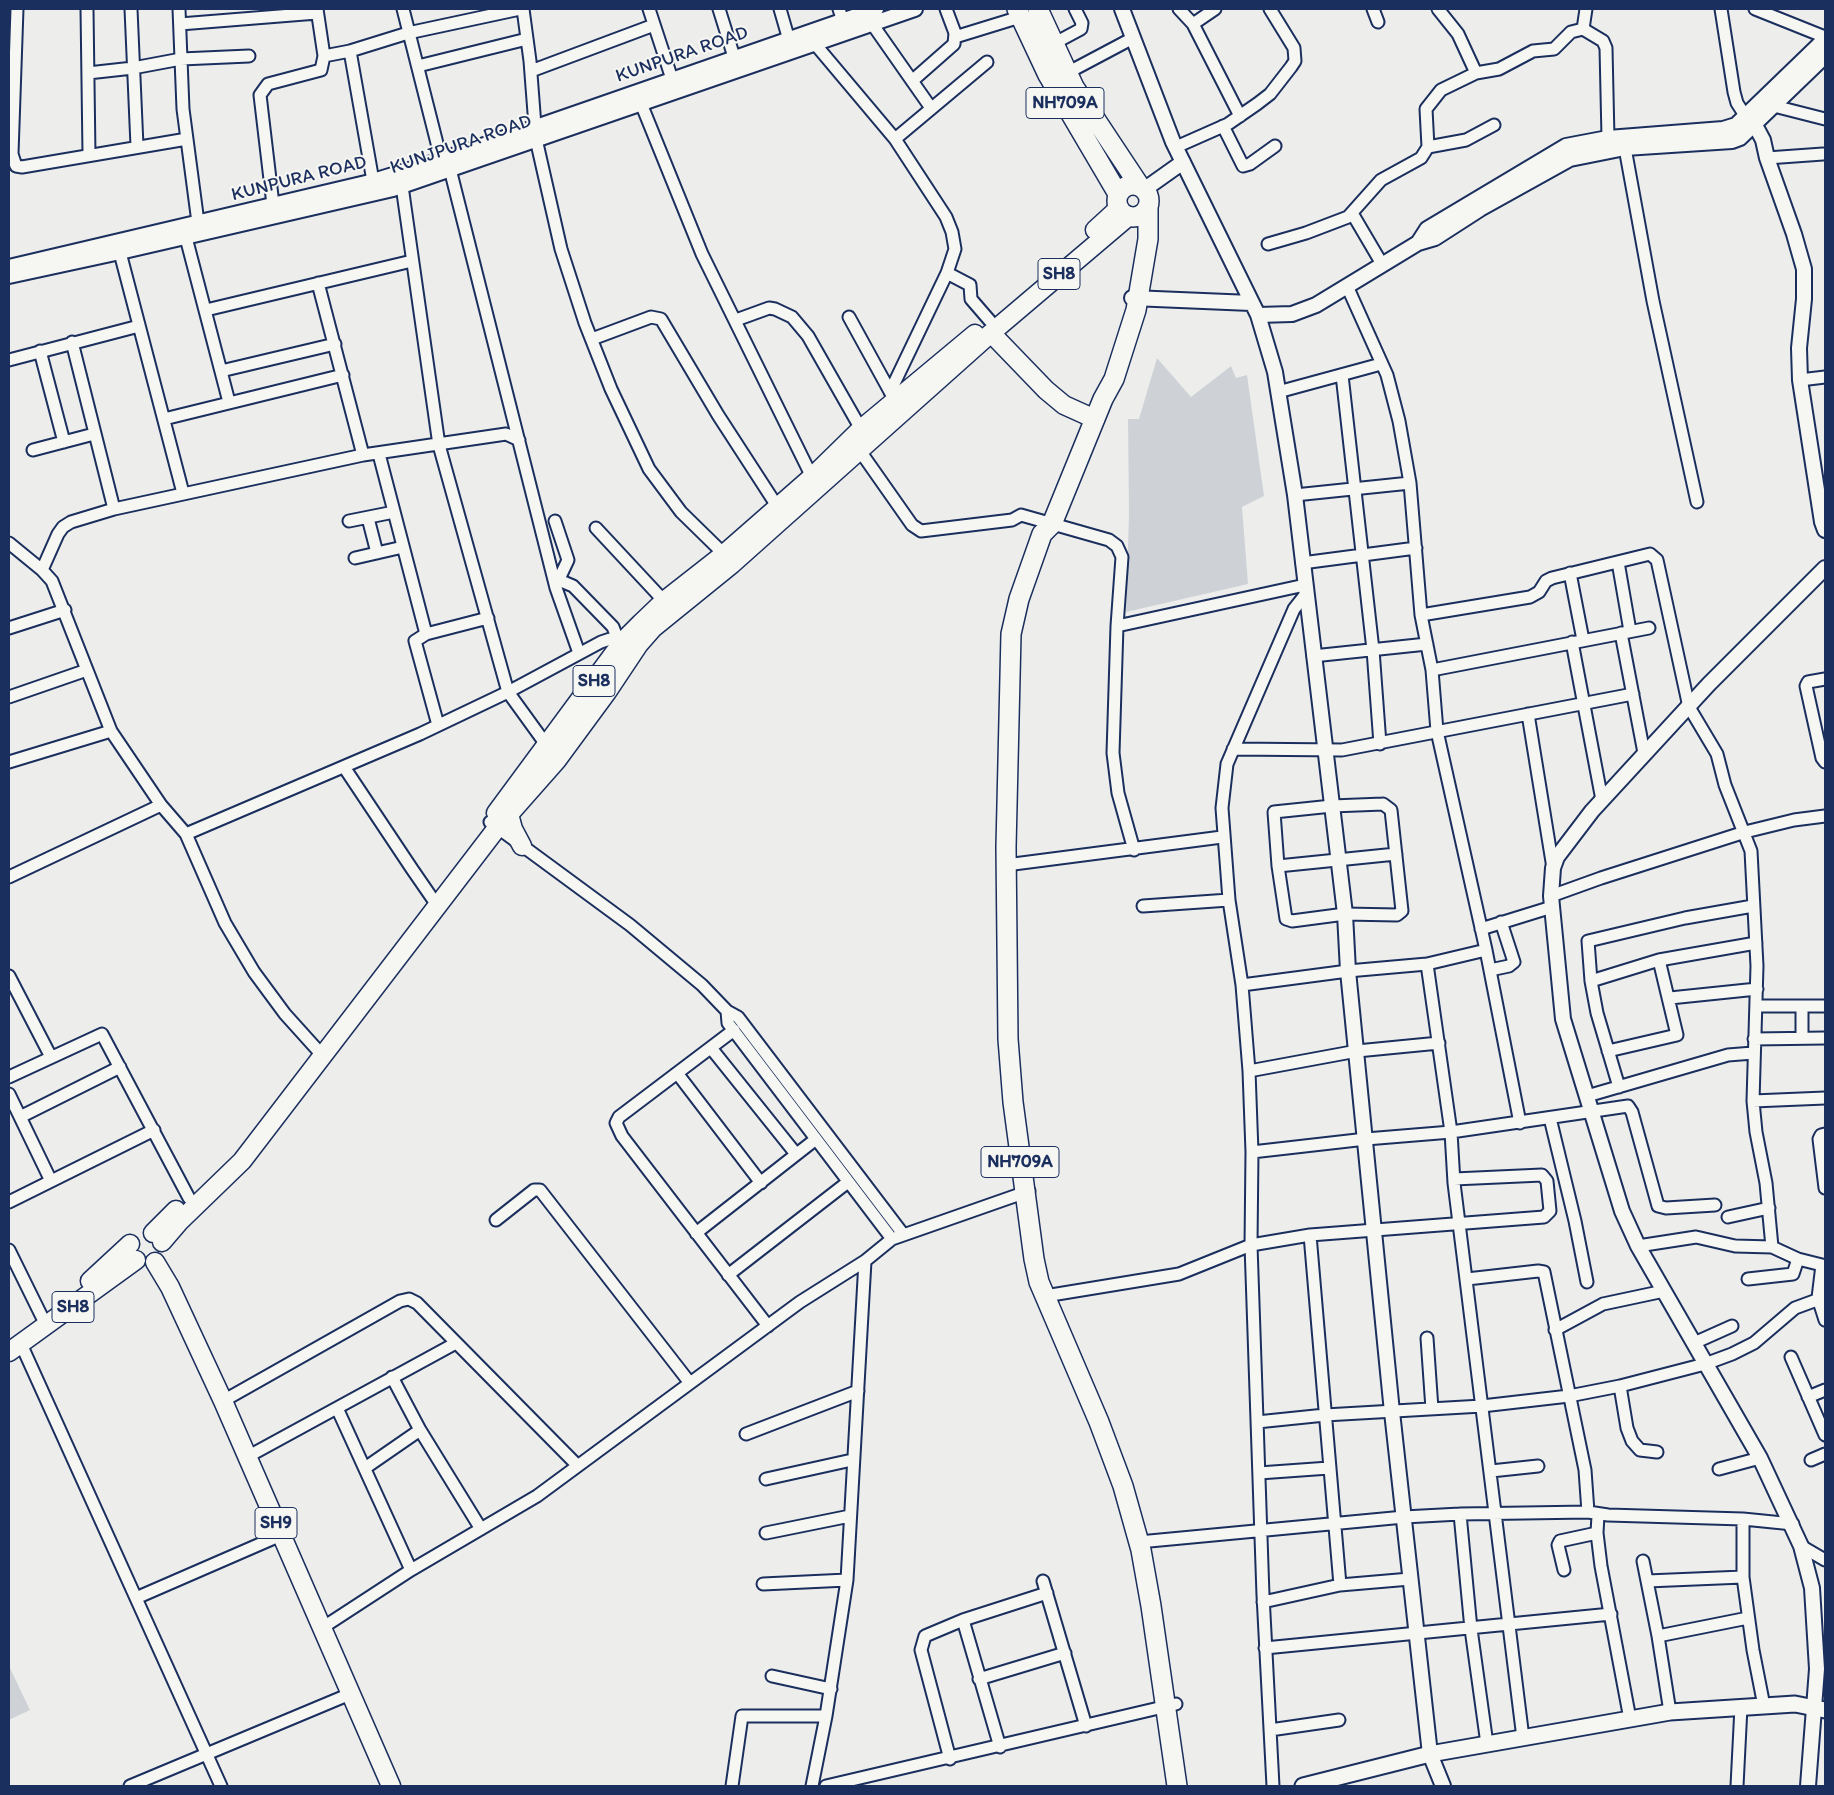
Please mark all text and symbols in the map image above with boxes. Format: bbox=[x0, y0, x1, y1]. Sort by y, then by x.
street label: KUNPURA ROAD bbox=[613, 22, 751, 88]
road number: NH709A bbox=[1026, 88, 1104, 119]
street label: KUNJPURA ROAD bbox=[387, 110, 535, 180]
street label: KUNPURA ROAD bbox=[229, 151, 369, 207]
road number: SH8 bbox=[1038, 258, 1080, 290]
road number: SH8 bbox=[573, 666, 615, 696]
road number: NH709A bbox=[981, 1146, 1059, 1178]
road number: SH8 bbox=[52, 1291, 94, 1322]
road number: SH9 bbox=[255, 1508, 297, 1539]

